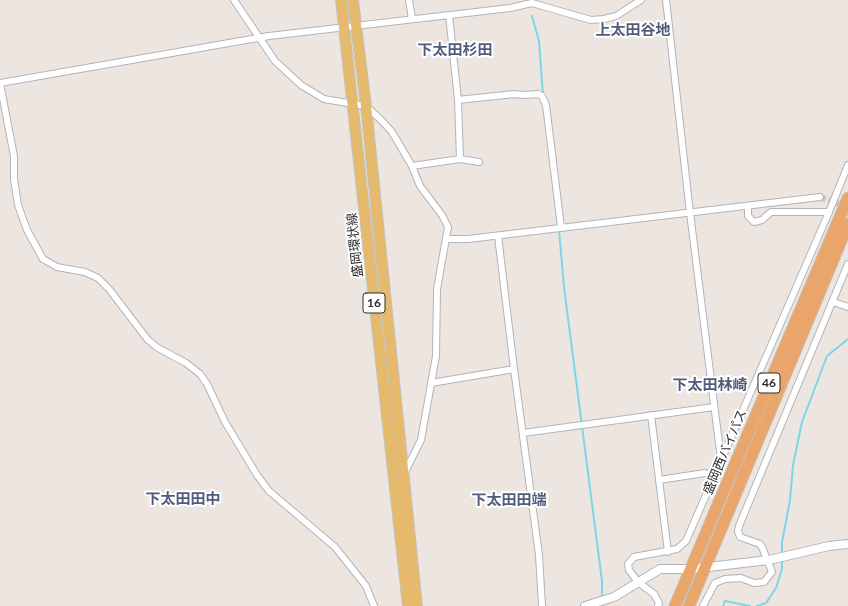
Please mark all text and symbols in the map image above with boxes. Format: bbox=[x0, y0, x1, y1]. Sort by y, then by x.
district label: 上太田谷地 bbox=[596, 21, 670, 39]
district label: 下太田杉田 bbox=[418, 41, 492, 59]
street label: 盛岡環状線 bbox=[344, 212, 366, 278]
road number: 16 bbox=[363, 293, 385, 313]
road number: 46 bbox=[758, 373, 780, 393]
district label: 下太田林崎 bbox=[673, 376, 747, 394]
street label: 盛岡西バイパス bbox=[700, 407, 750, 497]
district label: 下太田田中 bbox=[146, 490, 220, 508]
district label: 下太田田端 bbox=[472, 491, 546, 509]

